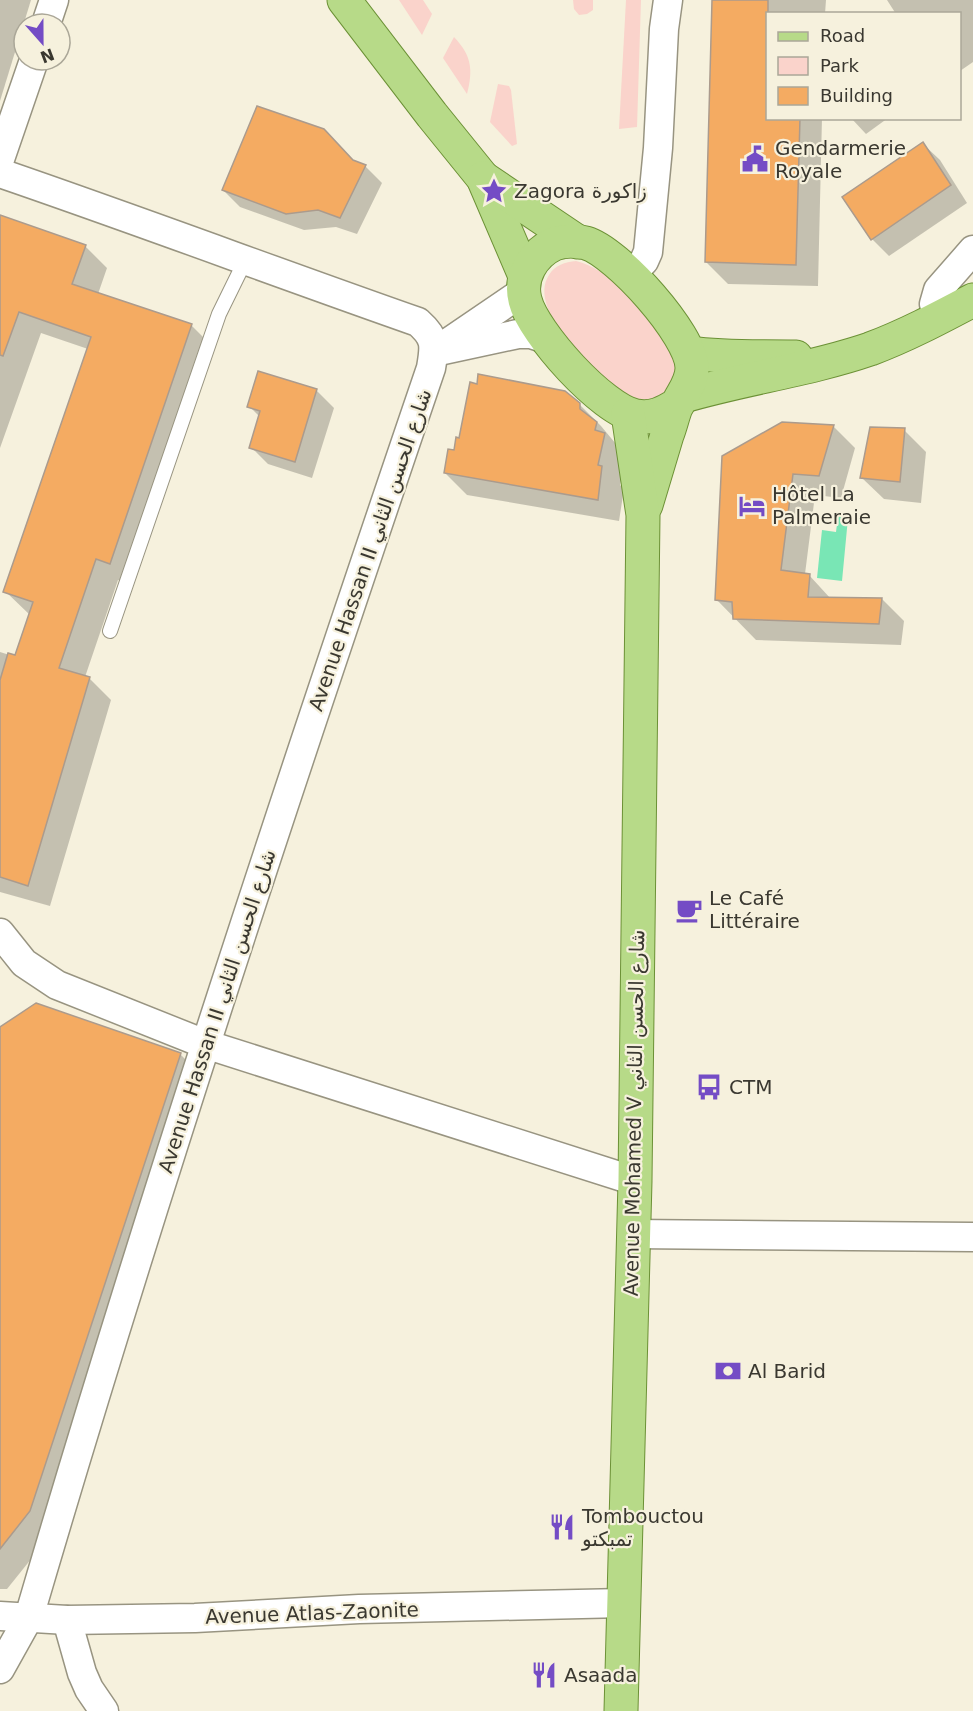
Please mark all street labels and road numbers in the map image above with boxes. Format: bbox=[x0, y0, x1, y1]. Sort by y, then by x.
street label: Avenue Hassan II شارع الحسن الثاني bbox=[303, 386, 437, 715]
street label: Avenue Hassan II شارع الحسن الثاني bbox=[153, 846, 282, 1176]
street label: Avenue Mohamed V شارع الحسن الثاني bbox=[619, 929, 650, 1297]
street label: Avenue Atlas-Zaonite bbox=[205, 1597, 419, 1629]

